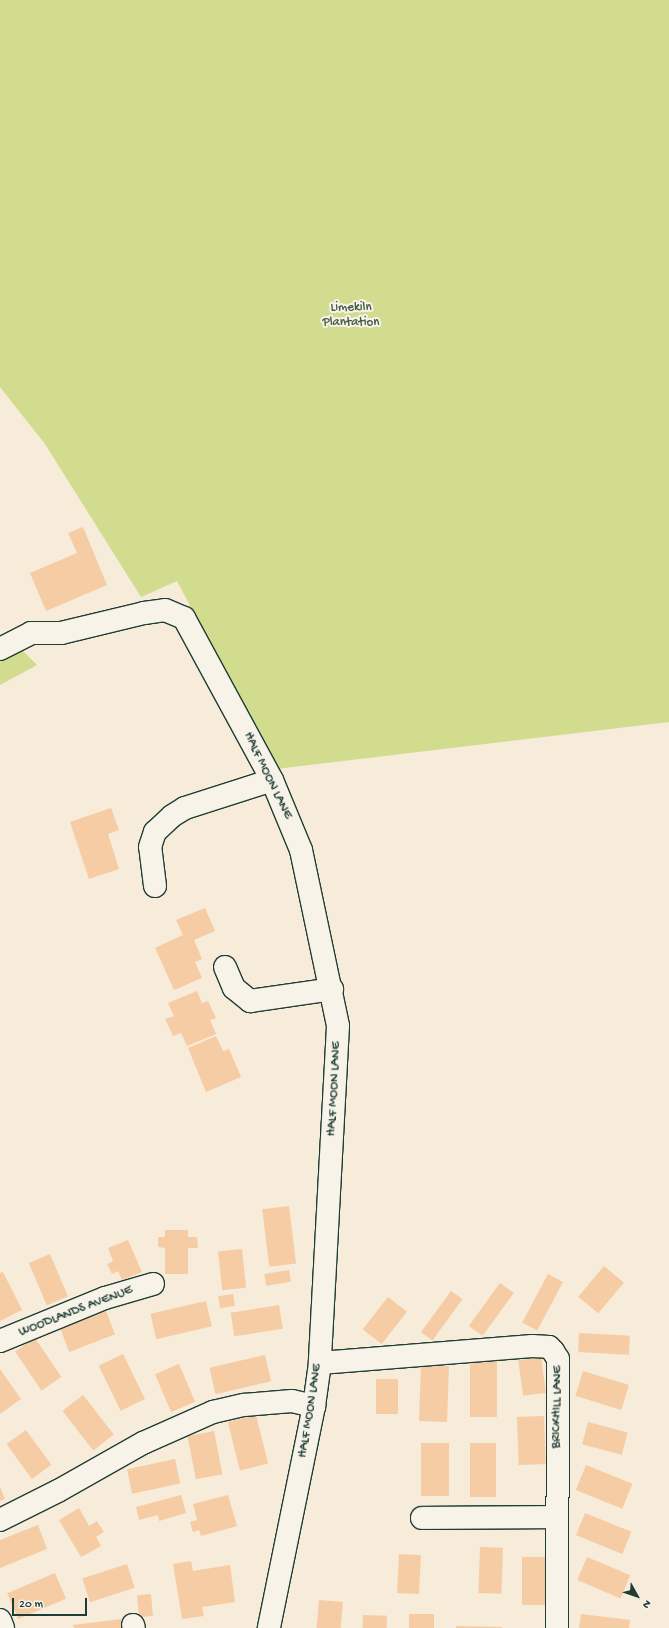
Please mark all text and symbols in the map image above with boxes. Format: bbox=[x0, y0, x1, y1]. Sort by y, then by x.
park label: Limekiln Plantation bbox=[322, 301, 380, 332]
street label: HALF MOON LANE bbox=[239, 730, 295, 822]
street label: HALF MOON LANE bbox=[325, 1041, 345, 1137]
street label: WOODLANDS AVENUE bbox=[17, 1283, 135, 1341]
street label: HALF MOON LANE bbox=[296, 1363, 326, 1459]
street label: BRICKHILL LANE bbox=[549, 1365, 567, 1449]
north arrow bbox=[617, 1576, 657, 1616]
scale bar bbox=[14, 1590, 89, 1616]
text: N bbox=[639, 1597, 653, 1610]
text: 20 m bbox=[19, 1598, 43, 1612]

